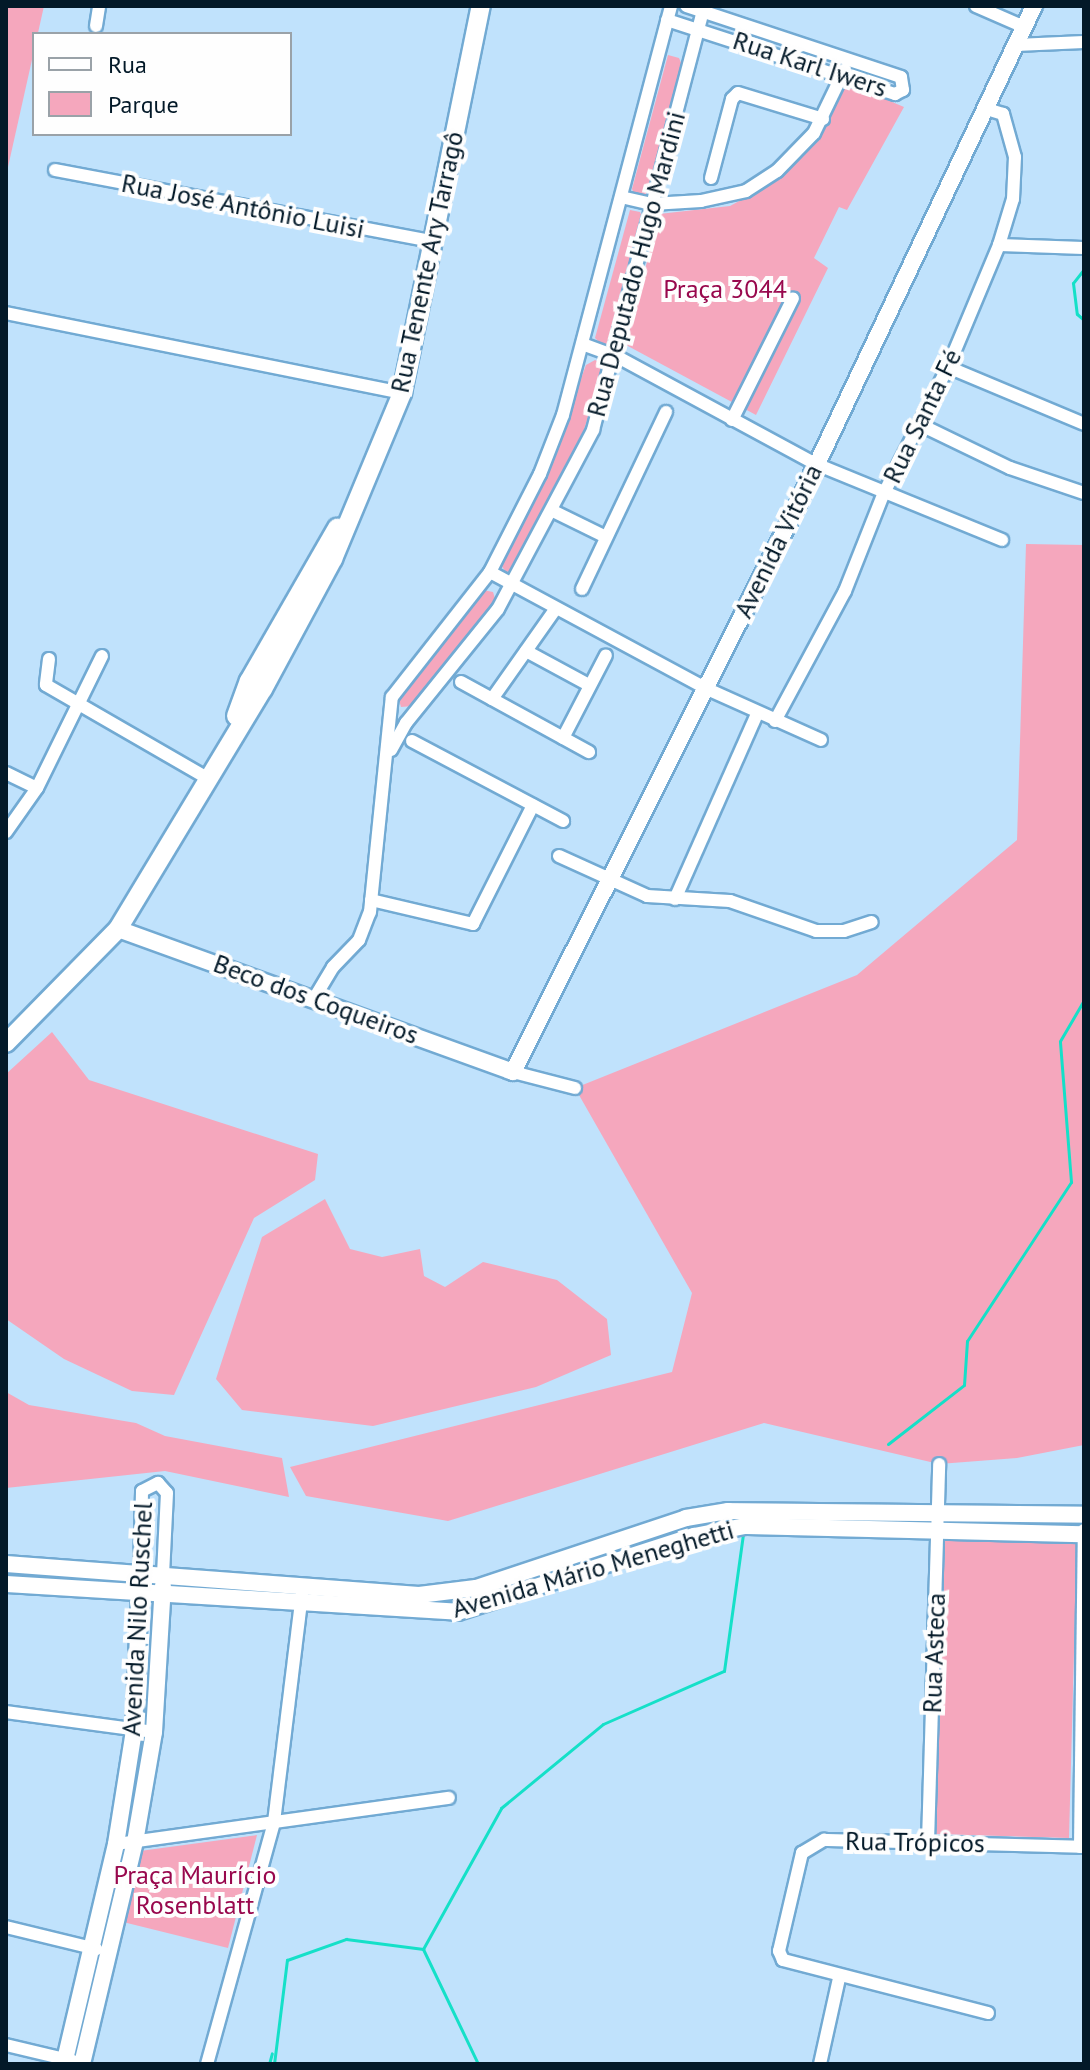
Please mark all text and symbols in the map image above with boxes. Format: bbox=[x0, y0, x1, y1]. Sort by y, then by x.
street label: Rua Karl Iwers bbox=[729, 24, 891, 104]
legend bbox=[32, 32, 292, 136]
text: Rua bbox=[108, 49, 147, 80]
text: Parque bbox=[108, 89, 179, 120]
street label: Rua Deputado Hugo Mardini bbox=[580, 108, 692, 420]
street label: Rua Tenente Ary Tarragô bbox=[384, 127, 470, 397]
street label: Rua José Antônio Luisi bbox=[119, 167, 367, 245]
park label: Praça 3044 bbox=[663, 273, 787, 305]
street label: Rua Santa Fé bbox=[876, 344, 968, 488]
street label: Avenida Vitória bbox=[727, 459, 829, 623]
street label: Beco dos Coqueiros bbox=[209, 947, 423, 1051]
street label: Avenida Nilo Ruschel bbox=[115, 1501, 159, 1737]
street label: Avenida Mário Meneghetti bbox=[448, 1514, 738, 1624]
street label: Rua Asteca bbox=[916, 1592, 952, 1714]
street label: Rua Trópicos bbox=[844, 1825, 986, 1859]
park label: Praça Maurício Rosenblatt bbox=[114, 1859, 276, 1920]

